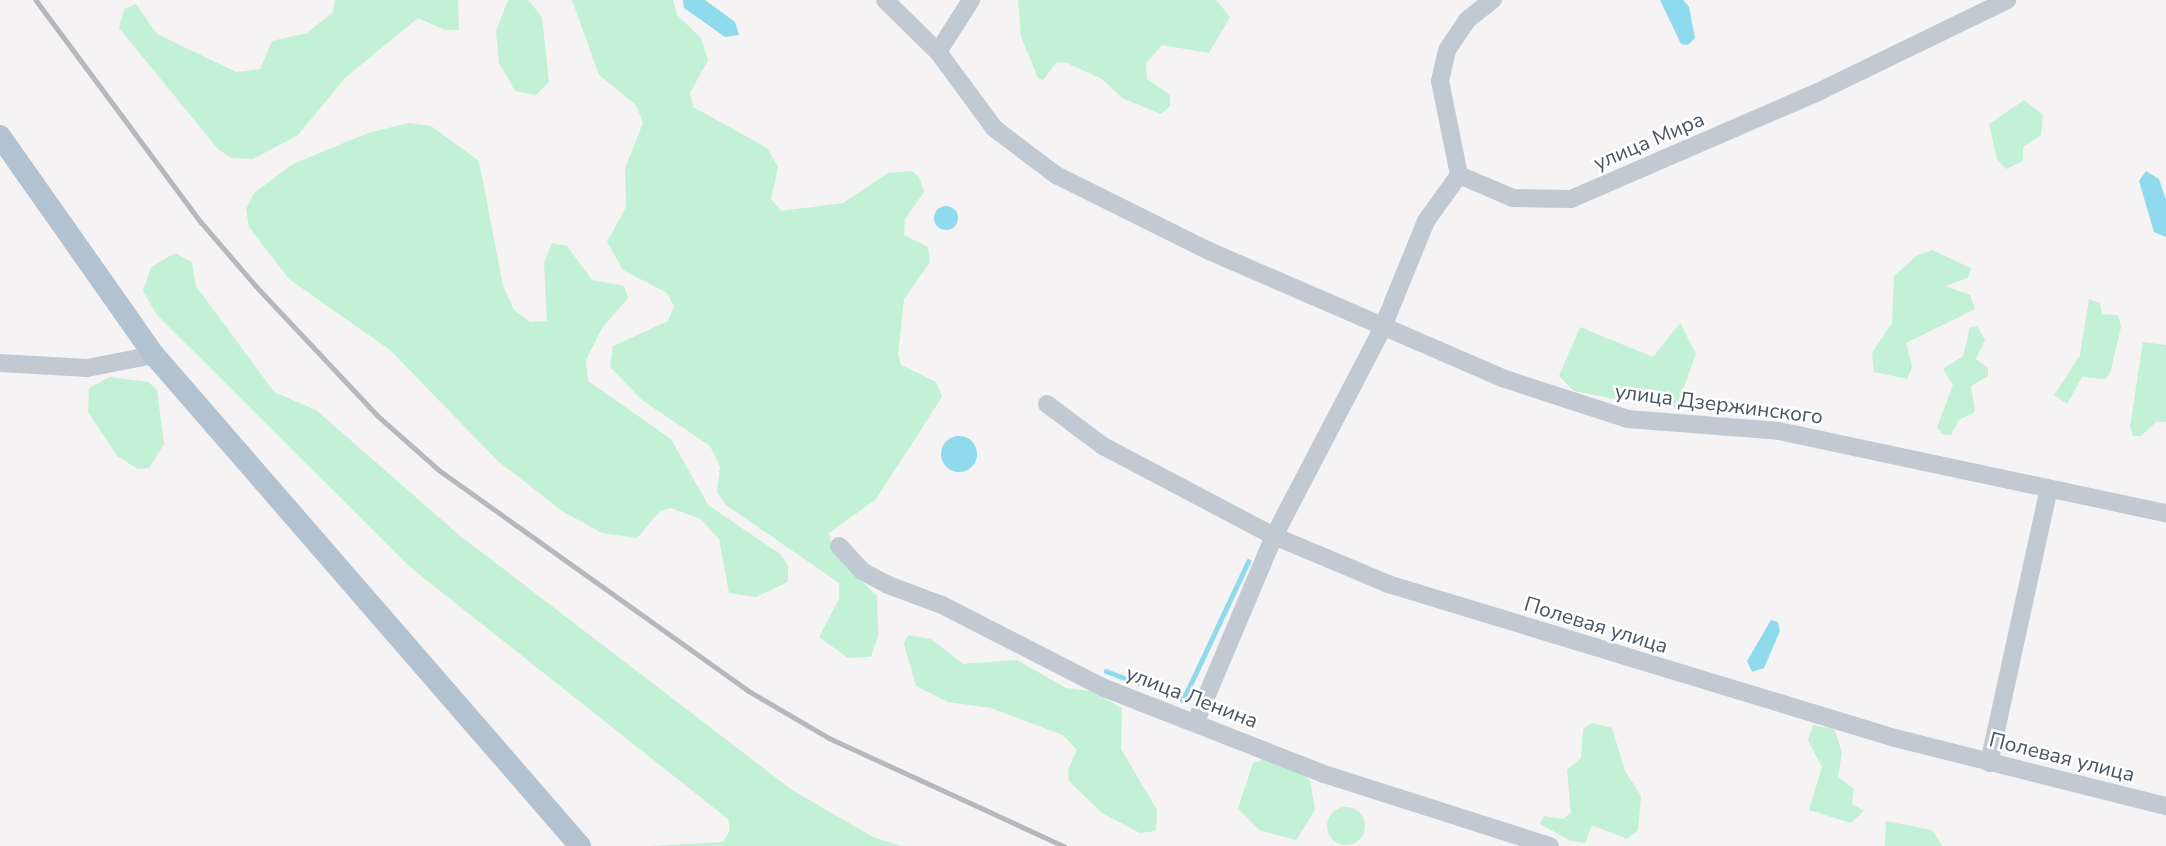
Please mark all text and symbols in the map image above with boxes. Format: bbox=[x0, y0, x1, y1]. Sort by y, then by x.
street label: улица Мира bbox=[1590, 106, 1708, 176]
street label: улица Дзержинского bbox=[1613, 379, 1825, 429]
street label: Полевая улица bbox=[1521, 591, 1671, 659]
street label: улица Ленина bbox=[1123, 660, 1261, 734]
street label: Полевая улица bbox=[1987, 727, 2137, 787]

